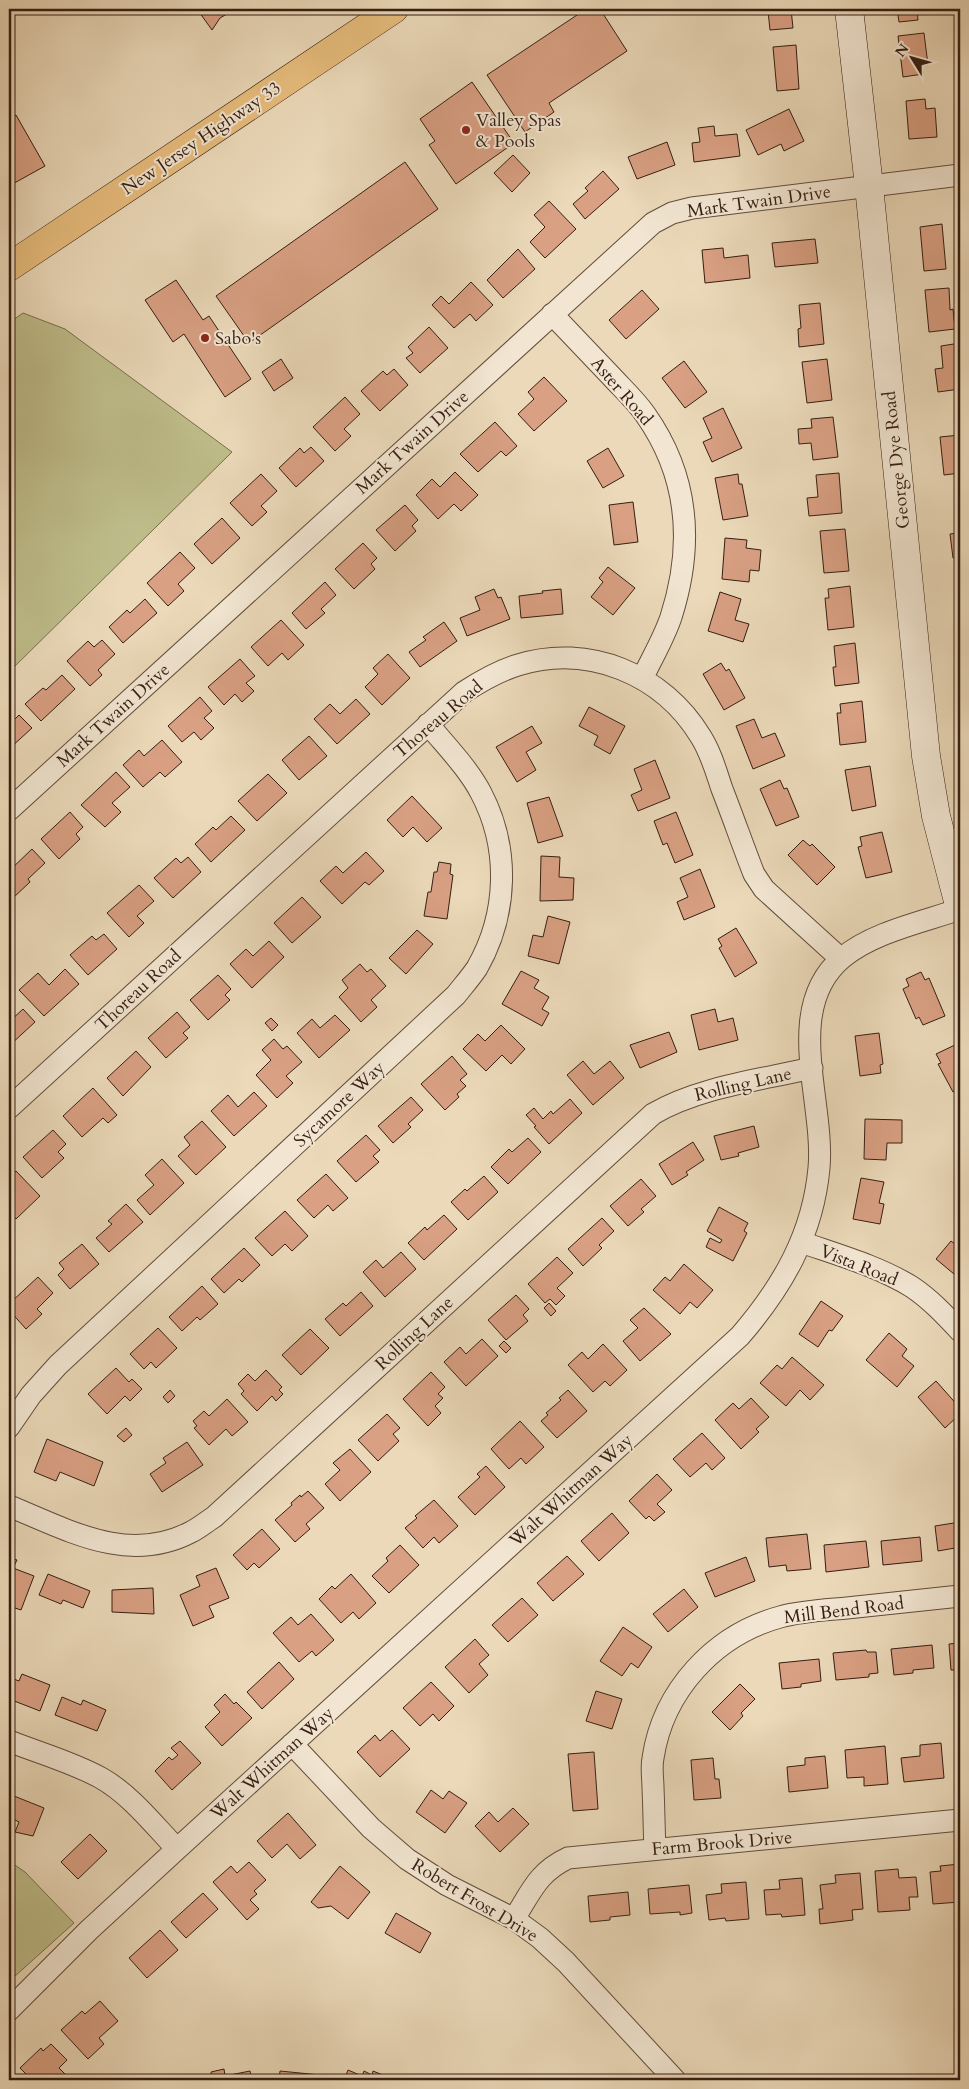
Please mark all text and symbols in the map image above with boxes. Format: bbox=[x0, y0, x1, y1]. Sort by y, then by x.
north arrow bbox=[886, 32, 936, 82]
text: N bbox=[891, 40, 913, 61]
street label: New Jersey Highway 33 bbox=[117, 76, 286, 201]
place label: Valley Spas & Pools bbox=[476, 108, 561, 154]
marker: Valley Spas & Pools bbox=[460, 124, 472, 136]
street label: Mark Twain Drive bbox=[686, 179, 833, 224]
place label: Sabo's bbox=[215, 326, 261, 351]
marker: Sabo's bbox=[199, 332, 211, 344]
street label: Aster Road bbox=[585, 352, 659, 431]
street label: Mark Twain Drive bbox=[350, 385, 475, 500]
street label: George Dye Road bbox=[877, 389, 916, 530]
street label: Mark Twain Drive bbox=[51, 658, 176, 773]
street label: Thoreau Road bbox=[388, 674, 489, 764]
street label: Thoreau Road bbox=[90, 944, 187, 1037]
street label: Sycamore Way bbox=[288, 1055, 391, 1153]
street label: Rolling Lane bbox=[692, 1061, 794, 1108]
street label: Vista Road bbox=[816, 1238, 902, 1293]
street label: Rolling Lane bbox=[370, 1291, 459, 1376]
street label: Walt Whitman Way bbox=[503, 1428, 639, 1553]
street label: Mill Bend Road bbox=[783, 1591, 906, 1630]
street label: Walt Whitman Way bbox=[204, 1701, 340, 1826]
street label: Farm Brook Drive bbox=[651, 1825, 793, 1862]
street label: Robert Frost Drive bbox=[407, 1853, 543, 1948]

